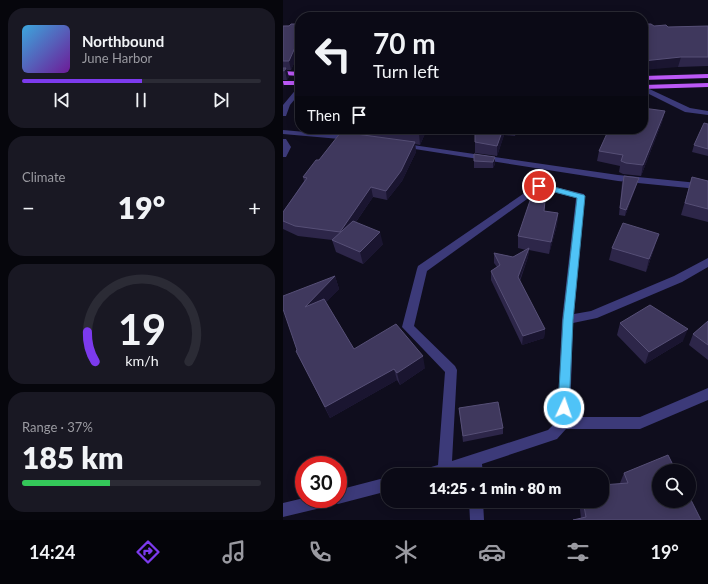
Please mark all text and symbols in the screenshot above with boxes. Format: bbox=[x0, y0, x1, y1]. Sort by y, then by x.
text: 70 m bbox=[373, 26, 436, 60]
icon: left bbox=[307, 28, 359, 80]
text: Northbound bbox=[82, 32, 164, 50]
text: June Harbor bbox=[82, 50, 152, 66]
text: Turn left bbox=[373, 60, 439, 82]
icon: previous bbox=[51, 89, 73, 111]
icon: pause bbox=[130, 89, 152, 111]
icon: next bbox=[210, 89, 232, 111]
icon: arrive bbox=[348, 104, 370, 126]
text: Then bbox=[307, 106, 340, 124]
text: Climate bbox=[22, 169, 65, 185]
pin bbox=[522, 169, 556, 203]
icon: arrive bbox=[528, 175, 550, 197]
text: 19° bbox=[118, 189, 165, 225]
text: − bbox=[22, 194, 35, 221]
text: + bbox=[248, 194, 261, 221]
text: 19 bbox=[117, 304, 166, 354]
text: km/h bbox=[125, 352, 158, 369]
position arrow bbox=[543, 387, 585, 429]
text: Range · 37% bbox=[22, 419, 93, 435]
text: 185 km bbox=[22, 439, 123, 475]
speed limit sign: 30 bbox=[295, 456, 347, 508]
map controls bbox=[652, 464, 696, 508]
button: search bbox=[652, 464, 696, 508]
text: 14:25 · 1 min · 80 m bbox=[429, 479, 561, 497]
icon: directions bbox=[134, 538, 162, 566]
icon: music bbox=[220, 538, 248, 566]
icon: phone bbox=[306, 538, 334, 566]
icon: climate bbox=[392, 538, 420, 566]
icon: car bbox=[478, 538, 506, 566]
icon: filters bbox=[564, 538, 592, 566]
text: 14:24 bbox=[29, 541, 75, 563]
text: 19° bbox=[650, 541, 679, 563]

